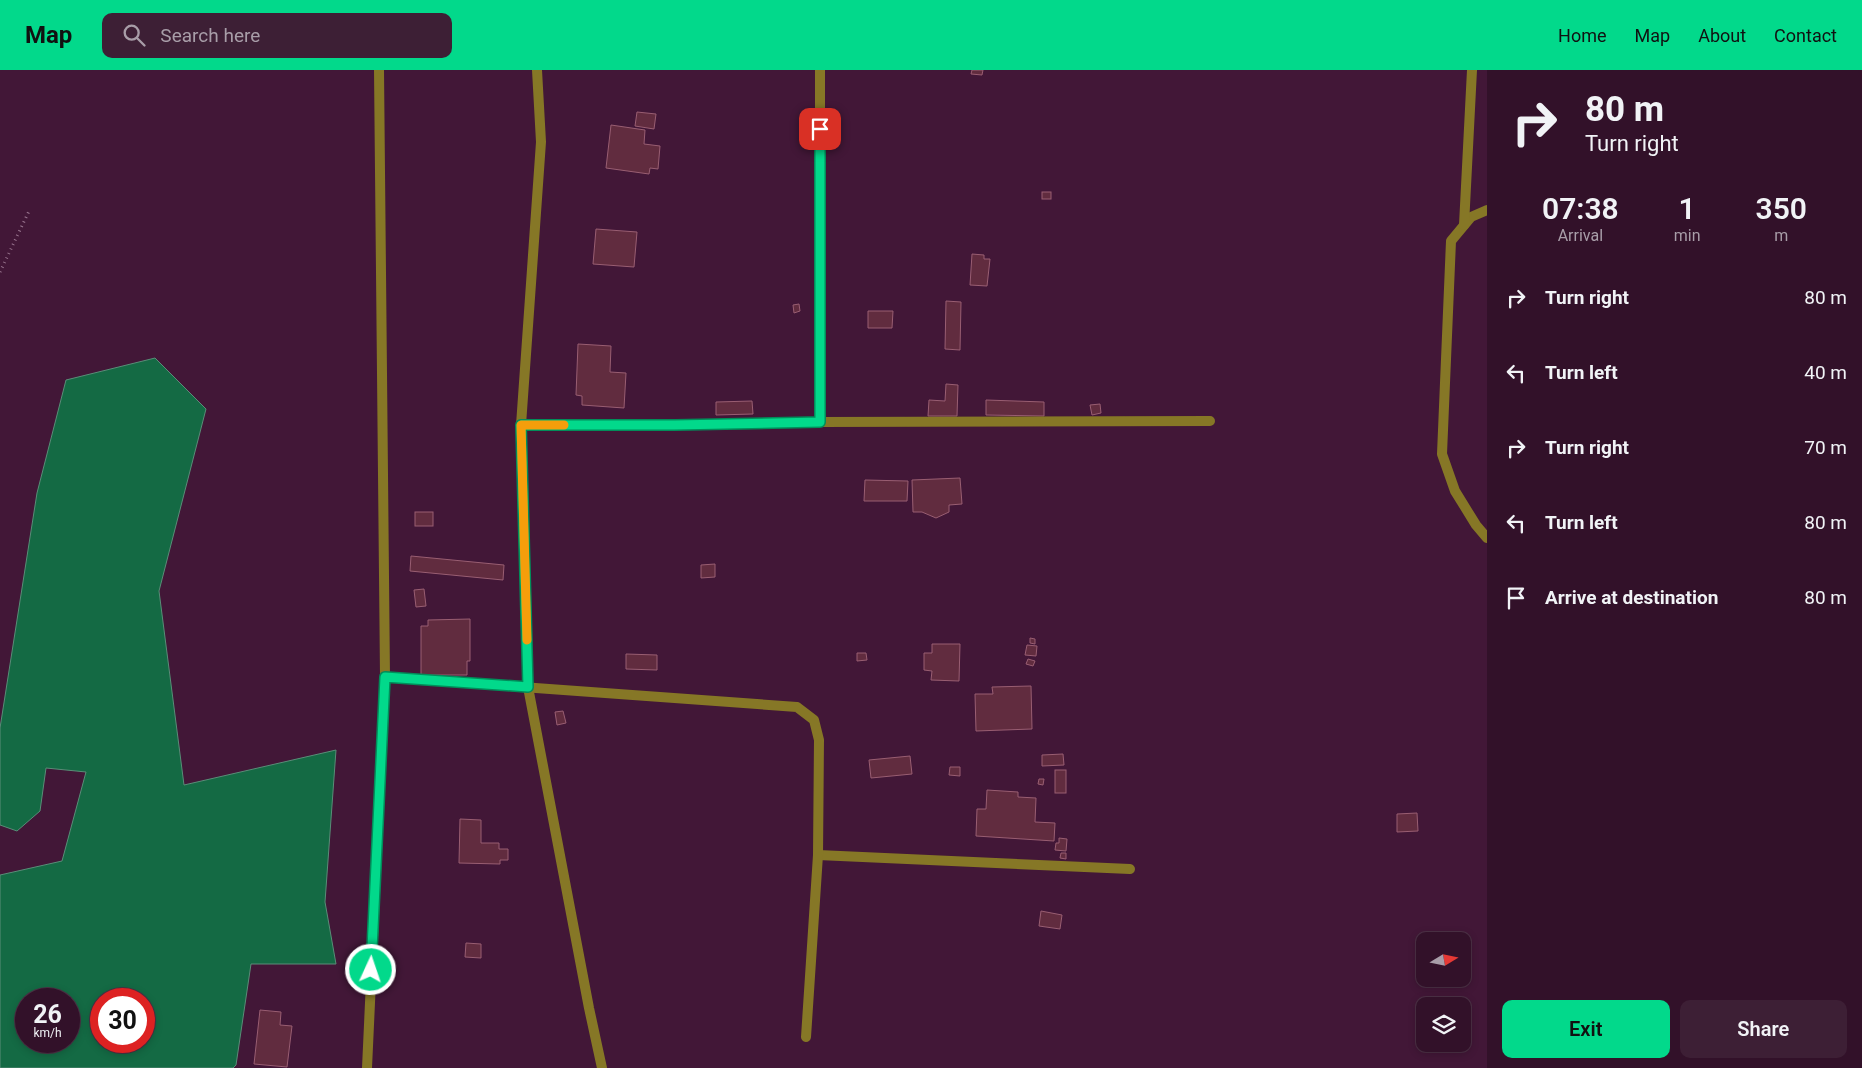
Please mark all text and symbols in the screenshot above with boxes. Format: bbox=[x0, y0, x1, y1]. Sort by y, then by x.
search box bbox=[102, 13, 452, 58]
text: Map bbox=[25, 21, 72, 49]
icon: search bbox=[120, 21, 148, 49]
text: Search here bbox=[160, 24, 260, 47]
text: Home bbox=[1558, 25, 1607, 46]
text: Map bbox=[1635, 25, 1670, 46]
text: About bbox=[1698, 25, 1746, 46]
text: Contact bbox=[1774, 25, 1837, 46]
text: 80 m bbox=[1585, 89, 1664, 130]
icon: right bbox=[1502, 90, 1567, 155]
pin bbox=[799, 108, 841, 150]
icon: arrive bbox=[806, 115, 834, 143]
text: Turn right bbox=[1585, 131, 1679, 156]
text: 07:38 bbox=[1542, 191, 1619, 226]
text: 1 bbox=[1679, 191, 1696, 226]
text: 350 bbox=[1756, 191, 1807, 226]
text: Arrival bbox=[1558, 226, 1603, 245]
text: min bbox=[1674, 226, 1701, 245]
text: m bbox=[1774, 226, 1788, 245]
icon: right bbox=[1502, 284, 1530, 312]
text: Turn right bbox=[1545, 286, 1629, 309]
text: 80 m bbox=[1804, 286, 1847, 309]
icon: left bbox=[1502, 359, 1530, 387]
text: Turn left bbox=[1545, 361, 1618, 384]
text: 40 m bbox=[1804, 361, 1847, 384]
icon: right bbox=[1502, 434, 1530, 462]
text: Turn right bbox=[1545, 436, 1629, 459]
text: 70 m bbox=[1804, 436, 1847, 459]
icon: left bbox=[1502, 509, 1530, 537]
text: Turn left bbox=[1545, 511, 1618, 534]
text: 80 m bbox=[1804, 511, 1847, 534]
icon: arrive bbox=[1502, 584, 1530, 612]
text: Arrive at destination bbox=[1545, 586, 1718, 609]
text: 80 m bbox=[1804, 586, 1847, 609]
north arrow bbox=[1416, 932, 1471, 988]
map controls bbox=[1416, 932, 1471, 1052]
position arrow bbox=[344, 943, 396, 995]
speed limit sign: 30 bbox=[90, 988, 155, 1053]
button: layers bbox=[1416, 997, 1471, 1052]
text: 26 bbox=[33, 1000, 62, 1029]
button: Exit bbox=[1502, 1000, 1670, 1058]
button: Share bbox=[1680, 1000, 1847, 1058]
text: km/h bbox=[33, 1026, 62, 1040]

